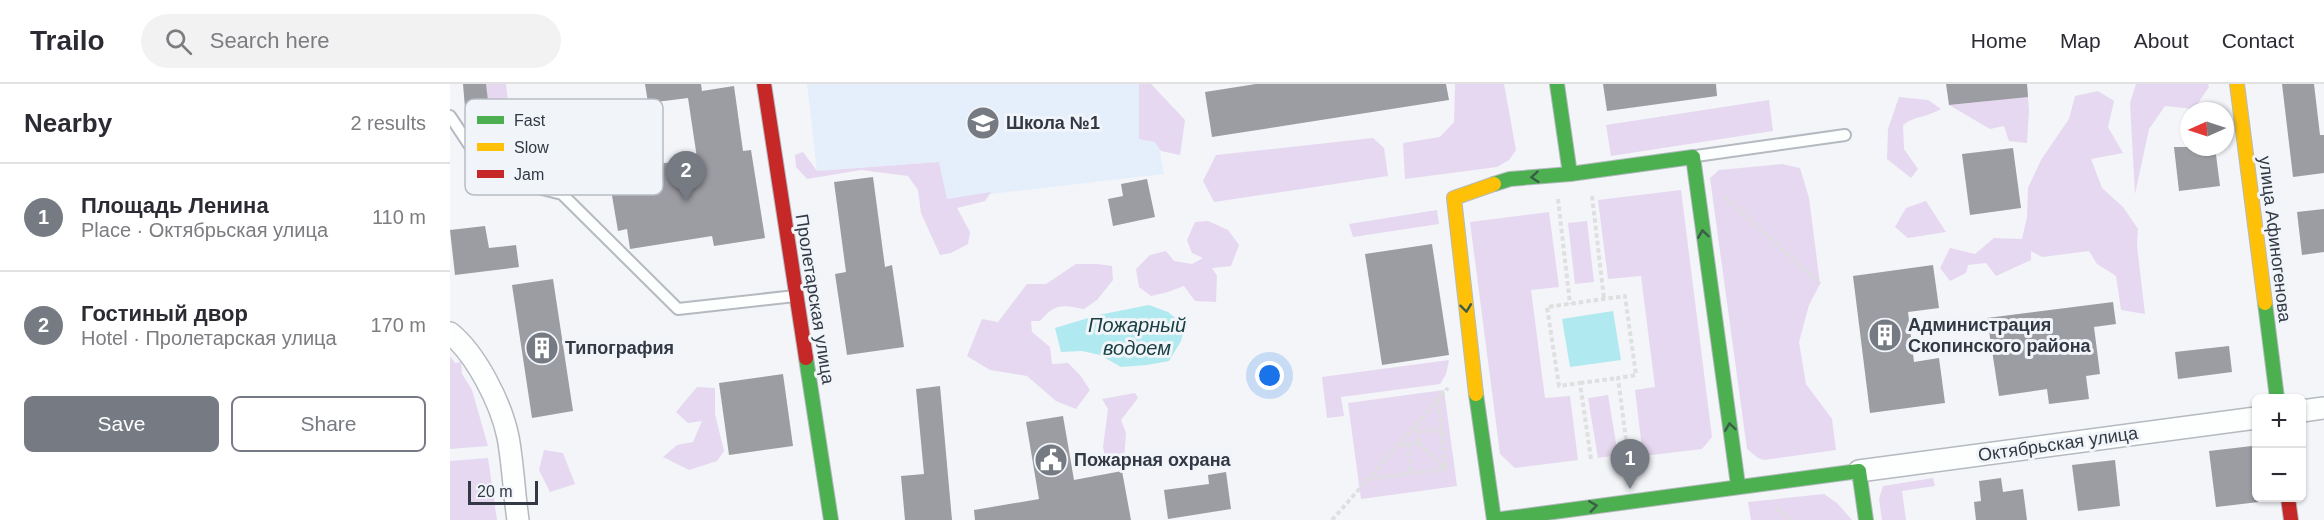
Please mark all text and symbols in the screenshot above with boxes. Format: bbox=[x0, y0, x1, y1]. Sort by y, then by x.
search box bbox=[141, 14, 561, 68]
text: Trailo bbox=[30, 25, 105, 56]
icon: search bbox=[162, 25, 195, 58]
text: Search here bbox=[210, 28, 330, 53]
text: Home bbox=[1971, 29, 2027, 52]
text: Map bbox=[2060, 29, 2101, 52]
text: About bbox=[2134, 29, 2189, 52]
text: Contact bbox=[2222, 29, 2294, 52]
legend bbox=[465, 99, 663, 195]
north arrow bbox=[2180, 102, 2234, 156]
school or university icon: Школа №1 bbox=[965, 105, 1001, 141]
text: Nearby bbox=[24, 108, 112, 138]
text: 2 results bbox=[350, 112, 426, 134]
text: Fast bbox=[514, 112, 546, 129]
place label: Школа №1 bbox=[1006, 113, 1100, 133]
text: Slow bbox=[514, 139, 549, 156]
pin: 2 bbox=[666, 152, 706, 201]
street label: улица Афиногенова bbox=[2255, 155, 2295, 324]
text: Jam bbox=[514, 166, 544, 183]
one-way arrow bbox=[1530, 170, 1539, 183]
text: Площадь Ленина bbox=[81, 193, 269, 218]
text: 1 bbox=[38, 206, 49, 228]
text: 110 m bbox=[372, 206, 426, 228]
street label: Пролетарская улица bbox=[792, 212, 838, 387]
text: Place · Октябрьская улица bbox=[81, 219, 328, 241]
one-way arrow bbox=[1698, 230, 1710, 239]
text: Гостиный двор bbox=[81, 301, 248, 326]
one-way arrow bbox=[1460, 303, 1472, 312]
text: 2 bbox=[38, 314, 49, 336]
text: 170 m bbox=[370, 314, 426, 336]
water label: Пожарный водоем bbox=[1088, 314, 1186, 359]
place label: Администрация Скопинского района bbox=[1908, 315, 2092, 356]
building icon: Администрация Скопинского района bbox=[1867, 317, 1903, 353]
text: Hotel · Пролетарская улица bbox=[81, 327, 337, 349]
building icon: Типография bbox=[524, 330, 560, 366]
place label: Типография bbox=[565, 338, 674, 358]
your location bbox=[1255, 361, 1284, 390]
map controls bbox=[2252, 394, 2306, 502]
button: + bbox=[2252, 394, 2306, 448]
button: Save bbox=[24, 396, 219, 452]
button: Share bbox=[231, 396, 426, 452]
one-way arrow bbox=[1724, 423, 1736, 432]
street label: Октябрьская улица bbox=[1977, 423, 2140, 465]
pin: 1 bbox=[1610, 440, 1650, 489]
public building icon: Пожарная охрана bbox=[1033, 442, 1069, 478]
button: − bbox=[2252, 448, 2306, 502]
place label: Пожарная охрана bbox=[1074, 450, 1232, 470]
scale bar bbox=[468, 478, 538, 506]
text: 20 m bbox=[477, 483, 513, 500]
one-way arrow bbox=[1589, 500, 1598, 512]

